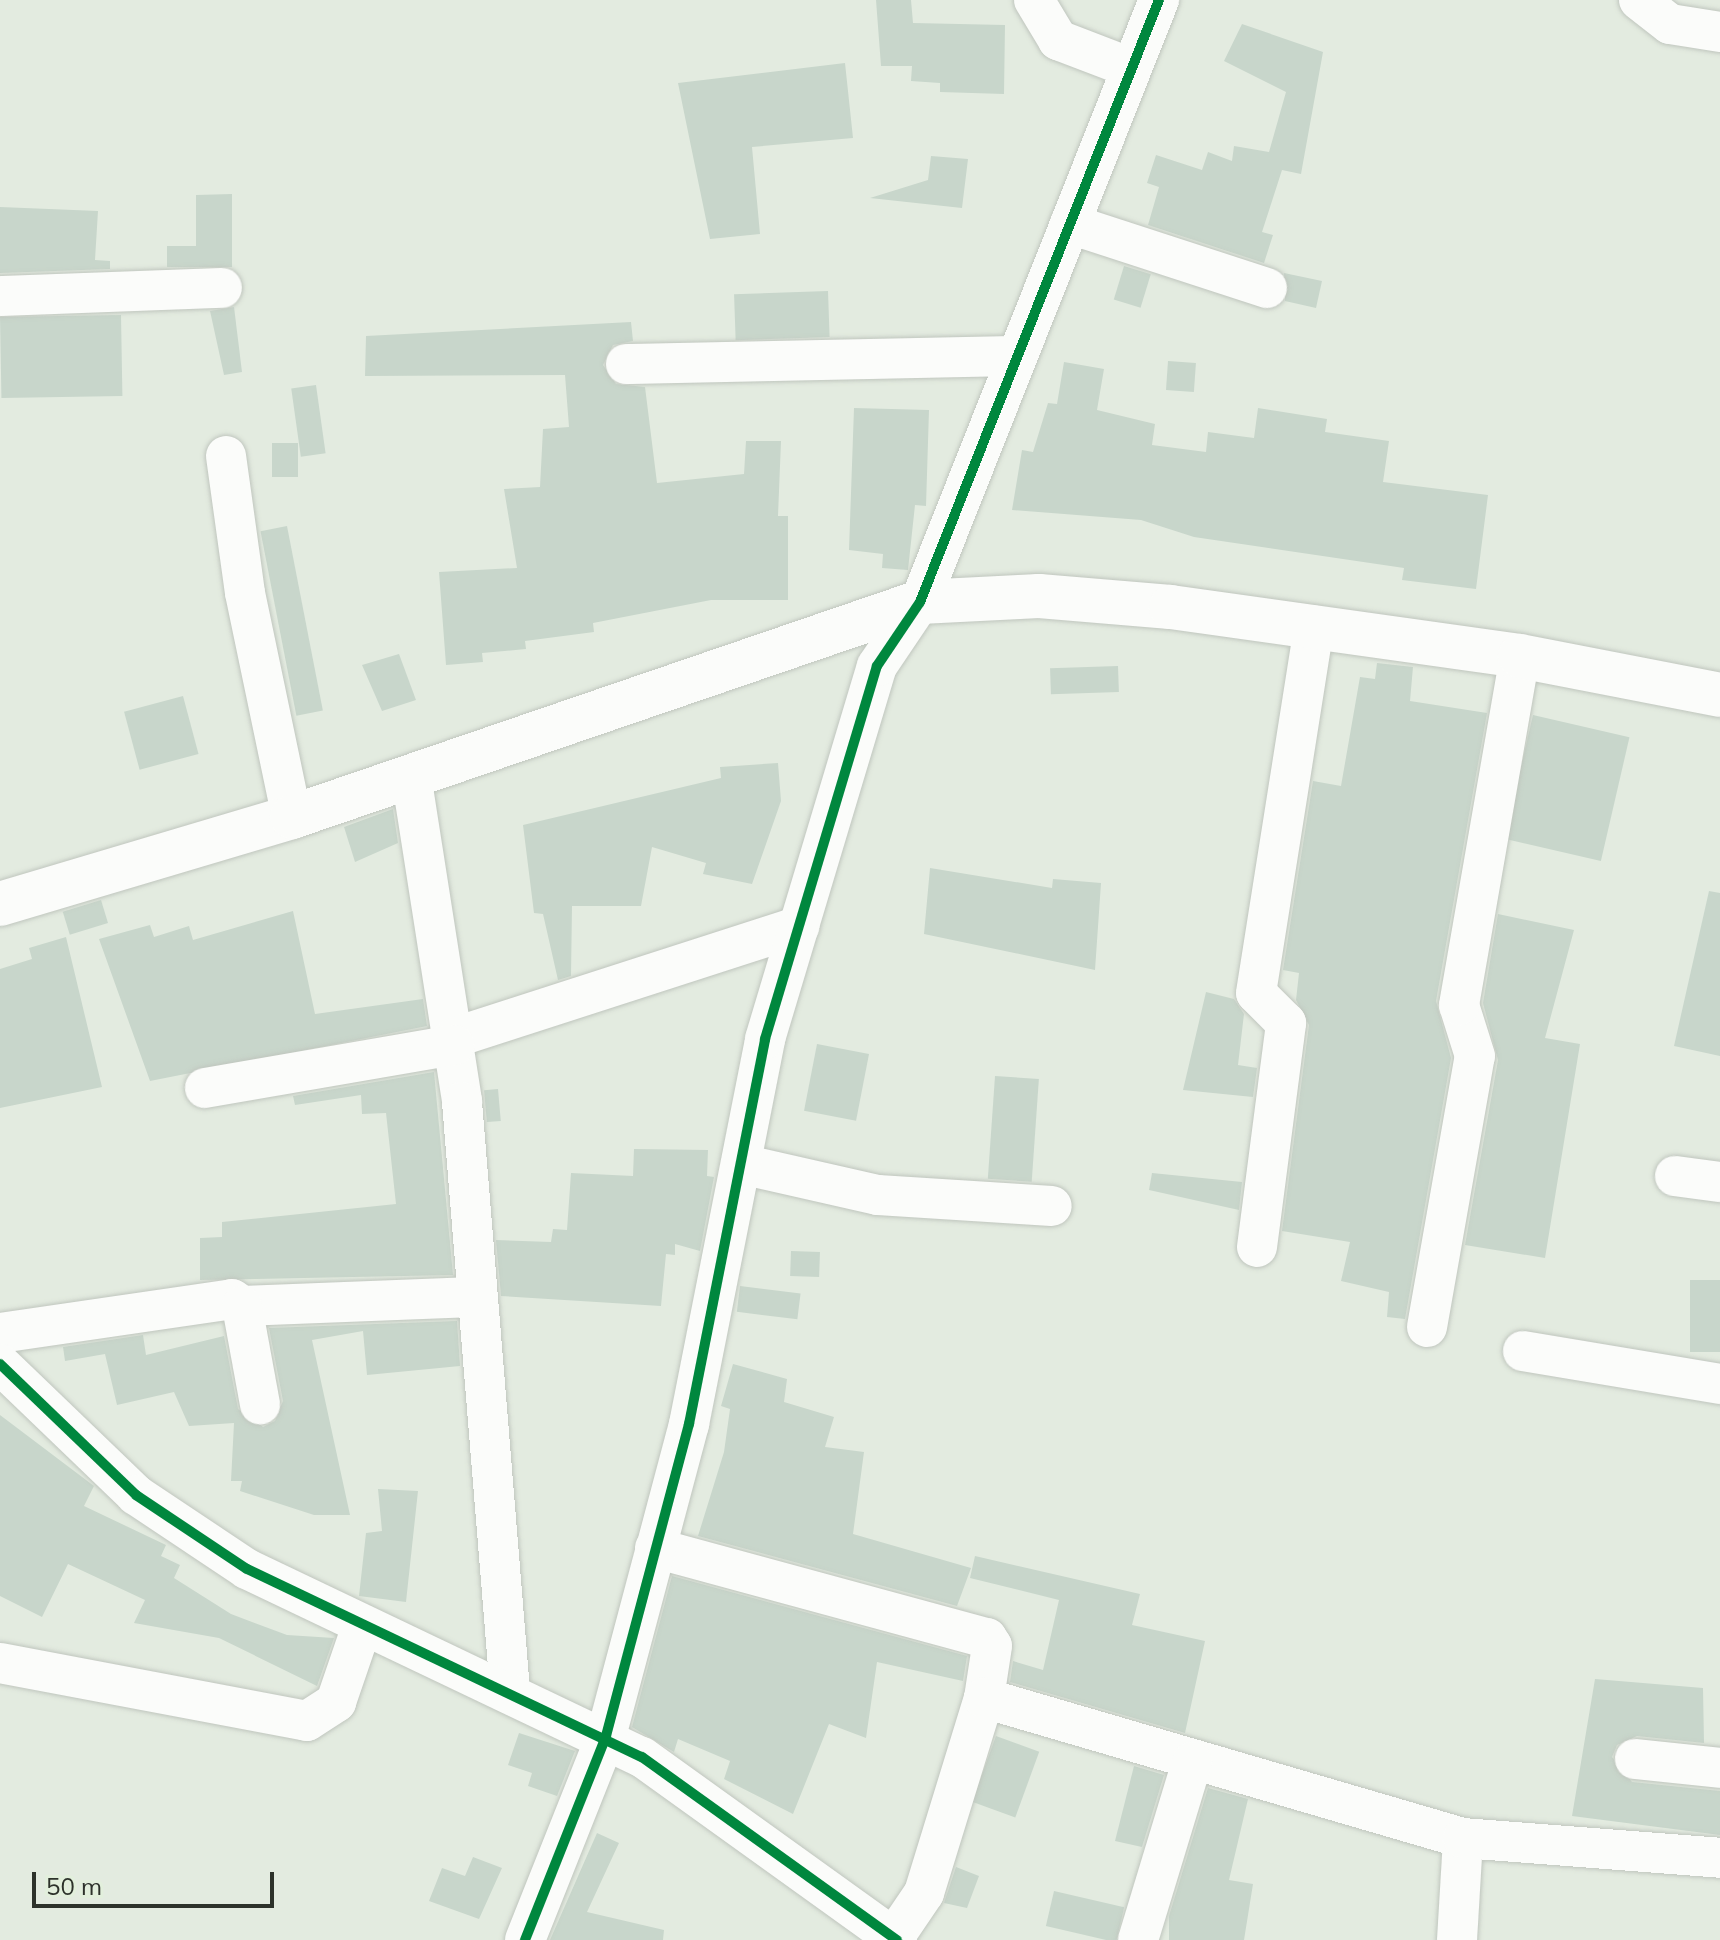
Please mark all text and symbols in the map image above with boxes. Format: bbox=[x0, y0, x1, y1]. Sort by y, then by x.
scale bar bbox=[36, 1856, 278, 1906]
text: 50 m bbox=[46, 1871, 102, 1901]

